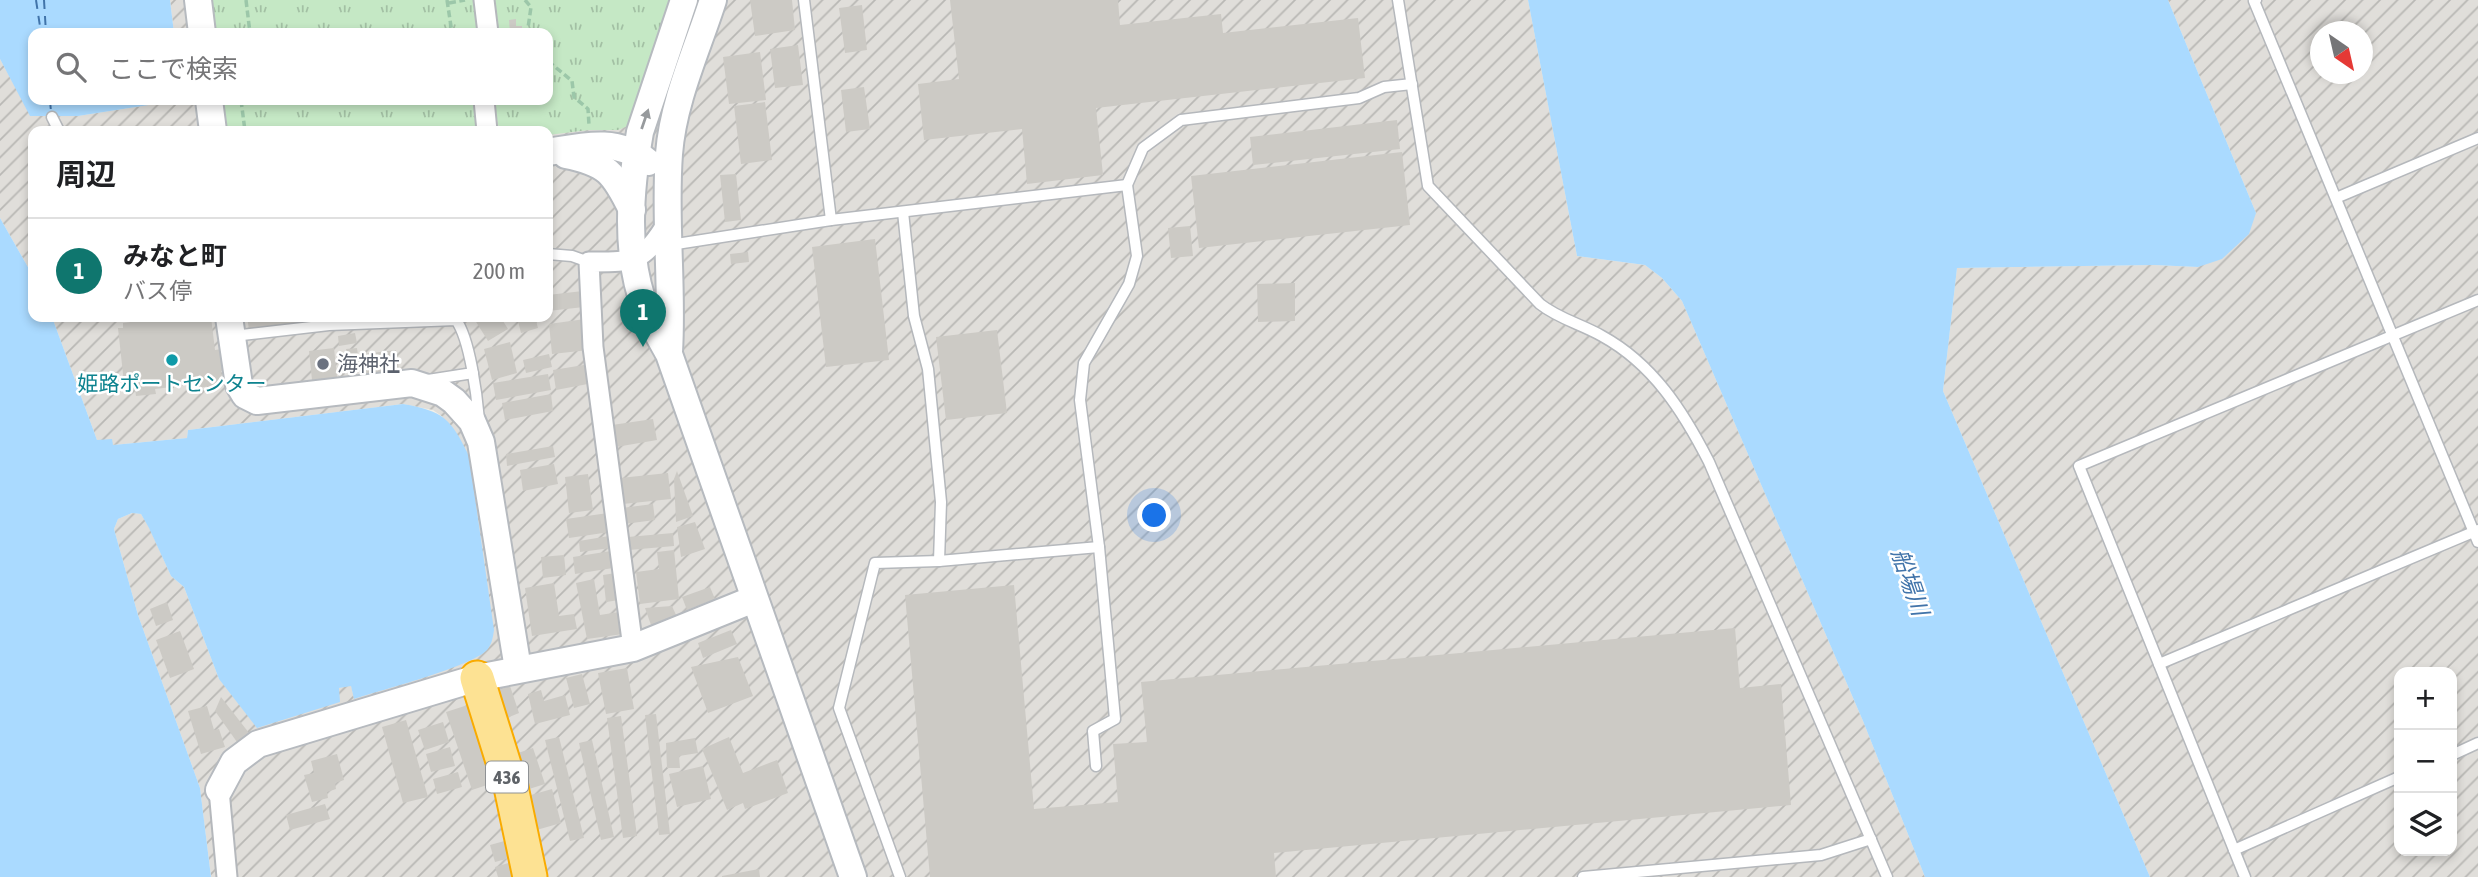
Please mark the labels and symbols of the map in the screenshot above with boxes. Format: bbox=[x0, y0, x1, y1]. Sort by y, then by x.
north arrow bbox=[2310, 21, 2373, 84]
one-way arrow bbox=[640, 108, 651, 129]
pin: 1 bbox=[620, 289, 666, 347]
place label: 海神社 bbox=[337, 351, 400, 375]
marker: 姫路ポートセンター bbox=[164, 352, 180, 368]
marker: 海神社 bbox=[315, 356, 331, 372]
place label: 姫路ポートセンター bbox=[78, 371, 267, 395]
your location bbox=[1137, 498, 1171, 532]
water label: 船場川 bbox=[1886, 545, 1935, 622]
road number: 436 bbox=[486, 762, 528, 792]

